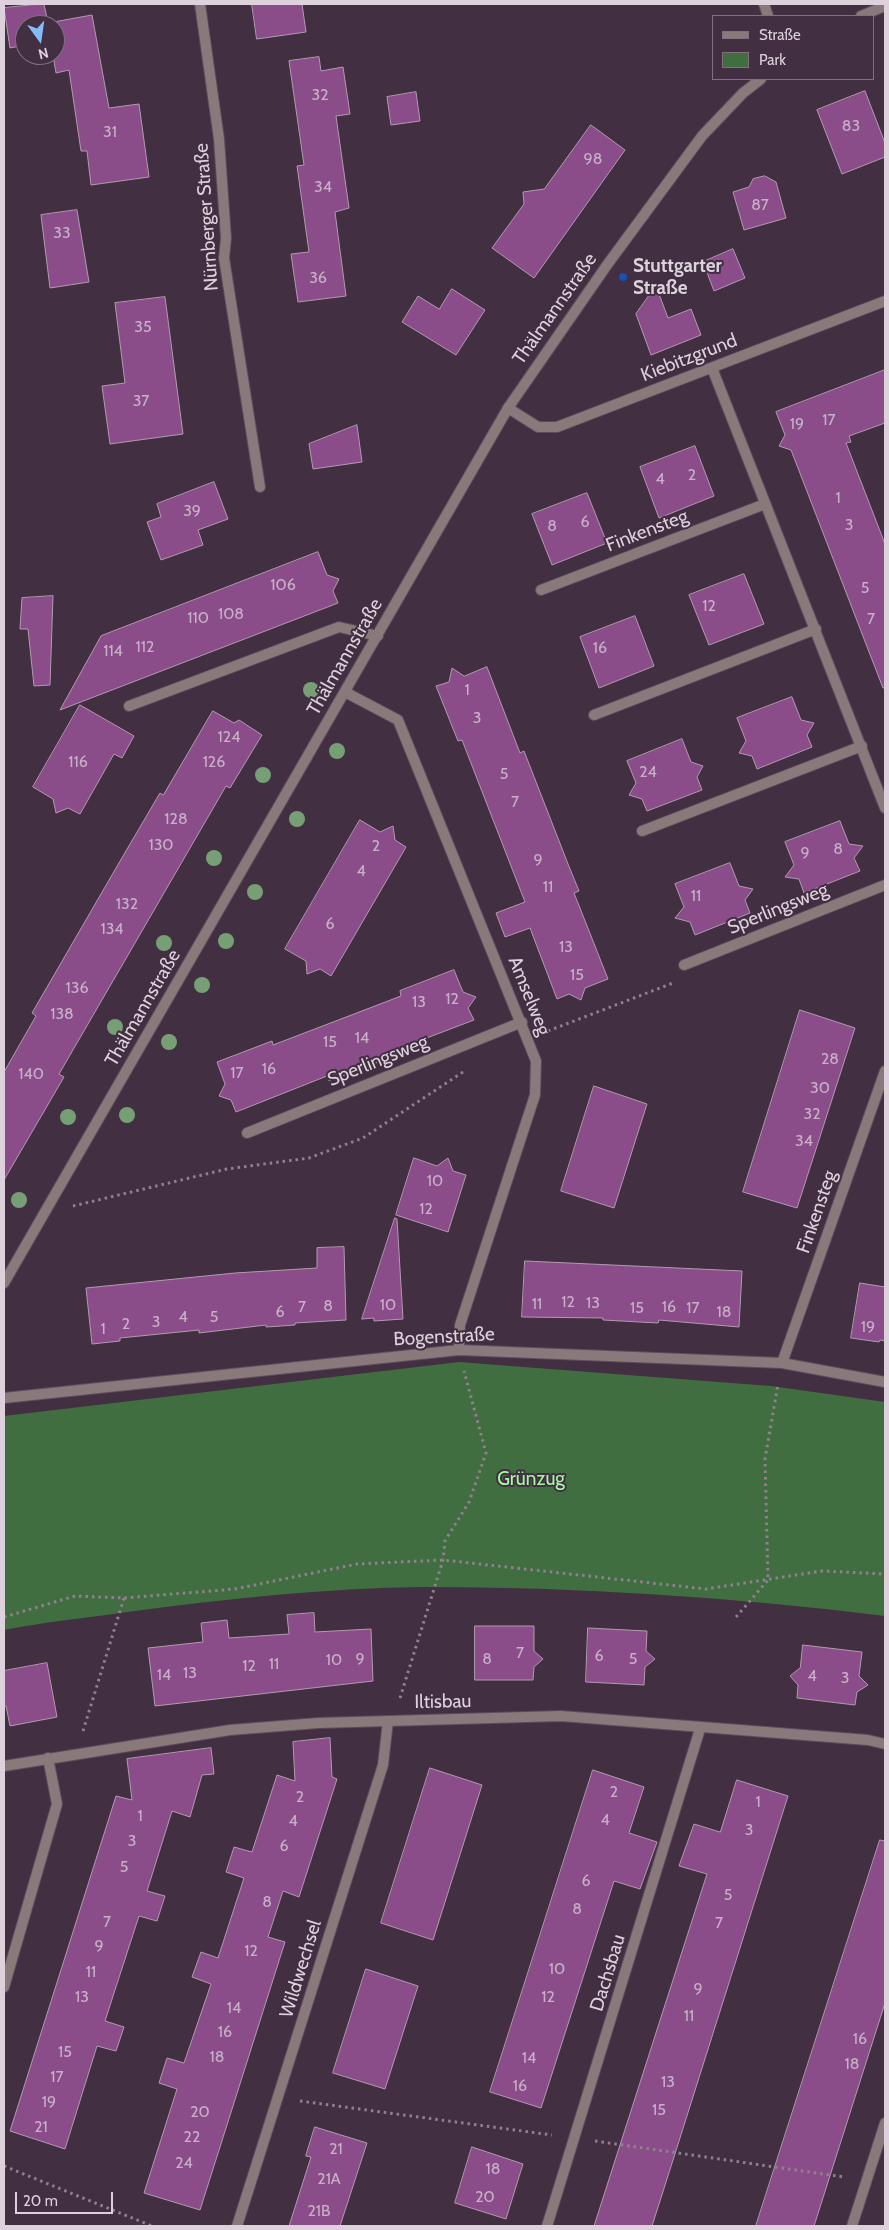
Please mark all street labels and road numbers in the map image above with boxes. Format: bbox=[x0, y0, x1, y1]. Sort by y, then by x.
street label: Nürnberger Straße bbox=[190, 142, 224, 292]
street label: Thälmannstraße bbox=[508, 249, 602, 369]
street label: Kiebitzgrund bbox=[638, 329, 740, 387]
street label: Finkensteg bbox=[603, 505, 691, 557]
street label: Thälmannstraße bbox=[302, 595, 388, 719]
street label: Sperlingsweg bbox=[724, 878, 832, 940]
street label: Thälmannstraße bbox=[100, 946, 186, 1070]
street label: Amselweg bbox=[503, 953, 555, 1039]
street label: Sperlingsweg bbox=[324, 1030, 432, 1092]
street label: Finkensteg bbox=[792, 1167, 842, 1257]
street label: Bogenstraße bbox=[393, 1323, 495, 1351]
street label: Iltisbau bbox=[414, 1690, 472, 1714]
street label: Wildwechsel bbox=[275, 1917, 327, 2021]
street label: Dachsbau bbox=[586, 1932, 630, 2014]

